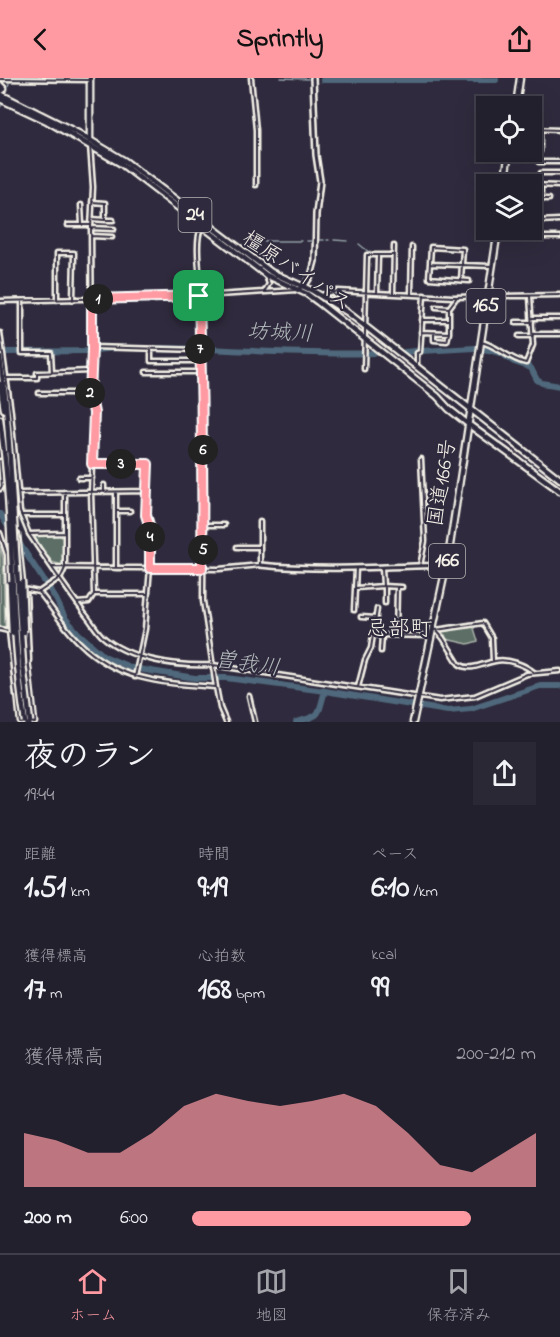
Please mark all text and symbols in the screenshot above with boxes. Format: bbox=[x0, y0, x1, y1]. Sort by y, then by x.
text: Sprintly bbox=[236, 20, 324, 59]
icon: back bbox=[24, 23, 57, 56]
icon: share bbox=[503, 23, 536, 56]
map controls bbox=[476, 96, 542, 240]
button: locate bbox=[476, 96, 542, 162]
button: layers bbox=[476, 174, 542, 240]
road number: 24 bbox=[178, 198, 212, 232]
street label: 橿原バイパス bbox=[236, 224, 356, 320]
pin bbox=[173, 270, 224, 321]
icon: arrive bbox=[182, 279, 215, 312]
pin: 1 bbox=[83, 284, 113, 314]
text: 1 bbox=[95, 287, 101, 311]
road number: 165 bbox=[466, 289, 506, 323]
water label: 坊城川 bbox=[246, 317, 314, 351]
pin: 7 bbox=[185, 334, 215, 364]
text: 7 bbox=[197, 337, 203, 361]
pin: 2 bbox=[75, 378, 105, 408]
text: 2 bbox=[86, 381, 94, 405]
pin: 6 bbox=[188, 435, 218, 465]
street label: 国道166号 bbox=[421, 437, 465, 529]
text: 6 bbox=[199, 438, 207, 462]
pin: 3 bbox=[106, 449, 136, 479]
text: 3 bbox=[118, 452, 124, 476]
pin: 4 bbox=[135, 522, 165, 552]
text: 4 bbox=[147, 525, 153, 549]
pin: 5 bbox=[188, 535, 218, 565]
text: 5 bbox=[198, 538, 208, 562]
road number: 166 bbox=[429, 544, 465, 578]
district label: 忌部町 bbox=[366, 614, 432, 646]
water label: 曽我川 bbox=[212, 645, 282, 685]
text: 夜のラン bbox=[24, 734, 156, 782]
button: share bbox=[473, 742, 536, 805]
text: 19:44 bbox=[24, 781, 55, 810]
text: 距離 bbox=[24, 843, 56, 867]
text: 時間 bbox=[198, 843, 230, 867]
text: ペース bbox=[371, 843, 418, 867]
text: 1.51 bbox=[24, 867, 66, 911]
text: 9:19 bbox=[198, 867, 228, 911]
text: 6:10 bbox=[371, 867, 410, 911]
text: km bbox=[66, 880, 90, 904]
text: /km bbox=[410, 880, 438, 904]
text: kcal bbox=[371, 943, 397, 967]
text: 獲得標高 bbox=[24, 945, 88, 969]
text: 心拍数 bbox=[198, 945, 246, 969]
text: 99 bbox=[371, 967, 389, 1011]
text: 17 bbox=[24, 969, 46, 1013]
text: 168 bbox=[198, 969, 232, 1013]
text: m bbox=[46, 982, 62, 1006]
text: bpm bbox=[232, 982, 265, 1006]
text: 200–212 m bbox=[456, 1040, 536, 1069]
text: 獲得標高 bbox=[24, 1044, 104, 1073]
text: 200 m bbox=[24, 1204, 72, 1233]
text: 6:00 bbox=[120, 1204, 148, 1233]
tab: ホーム bbox=[69, 1265, 117, 1328]
tab: 地図 bbox=[255, 1265, 288, 1328]
tab: 保存済み bbox=[427, 1265, 491, 1328]

